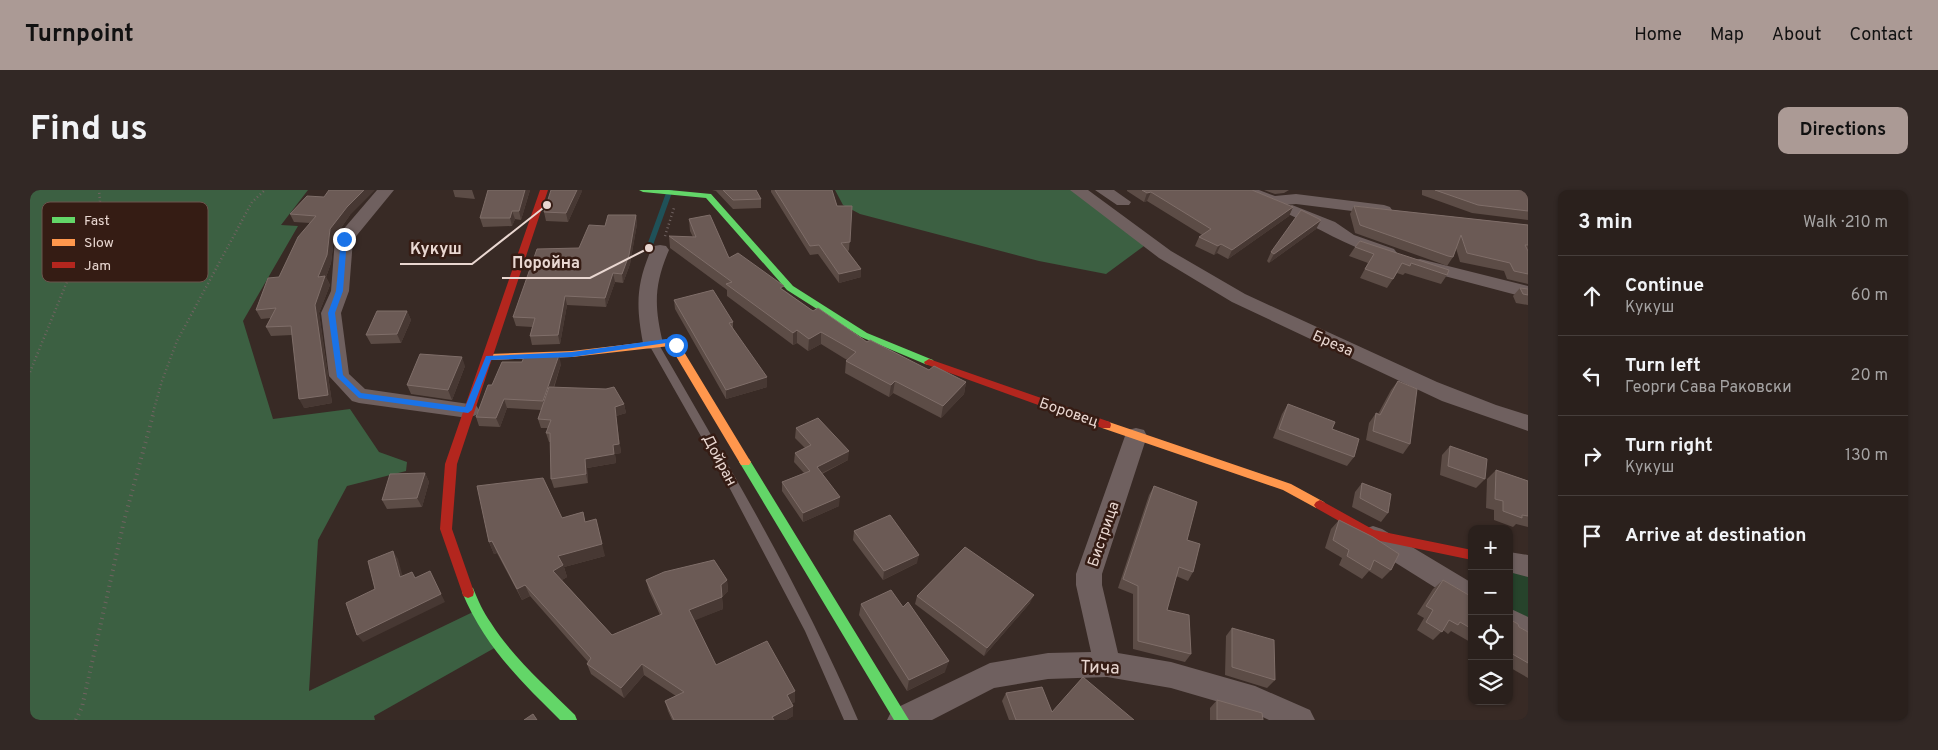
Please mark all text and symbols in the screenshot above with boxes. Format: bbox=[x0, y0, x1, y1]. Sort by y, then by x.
text: Turnpoint bbox=[25, 20, 134, 50]
text: Home bbox=[1634, 24, 1682, 47]
text: Map bbox=[1710, 24, 1744, 47]
text: About bbox=[1772, 24, 1821, 47]
text: Contact bbox=[1849, 24, 1913, 47]
button: Directions bbox=[1778, 107, 1908, 154]
text: Find us bbox=[30, 108, 148, 152]
legend bbox=[42, 202, 208, 282]
text: 3 min bbox=[1578, 209, 1633, 236]
text: Fast bbox=[84, 213, 110, 230]
text: Walk · 210 m bbox=[1803, 213, 1888, 233]
route end bbox=[333, 228, 356, 251]
callout: Кукуш bbox=[400, 233, 472, 264]
text: Slow bbox=[84, 235, 114, 252]
text: Кукуш bbox=[410, 240, 462, 260]
callout: Поройна bbox=[502, 247, 590, 278]
text: Поройна bbox=[512, 254, 580, 274]
text: Jam bbox=[84, 258, 111, 275]
text: Continue bbox=[1625, 274, 1704, 298]
icon: ahead bbox=[1578, 282, 1606, 310]
text: 60 m bbox=[1851, 286, 1888, 306]
text: Кукуш bbox=[1625, 298, 1674, 318]
street label: Бреза bbox=[1309, 327, 1356, 362]
route start bbox=[665, 334, 688, 357]
text: Turn left bbox=[1625, 354, 1701, 378]
icon: left bbox=[1578, 362, 1606, 390]
text: 20 m bbox=[1851, 366, 1888, 386]
text: Георги Сава Раковски bbox=[1625, 378, 1792, 398]
street label: Боровец bbox=[1036, 394, 1101, 432]
street label: Дойран bbox=[697, 432, 740, 490]
text: Turn right bbox=[1625, 434, 1713, 458]
icon: right bbox=[1578, 442, 1606, 470]
text: 130 m bbox=[1845, 446, 1888, 466]
text: Кукуш bbox=[1625, 458, 1674, 478]
street label: Бистрица bbox=[1084, 499, 1124, 570]
icon: arrive bbox=[1578, 522, 1606, 550]
text: Arrive at destination bbox=[1625, 524, 1806, 548]
map controls bbox=[1468, 525, 1513, 705]
button: + bbox=[1468, 525, 1513, 570]
button: − bbox=[1468, 570, 1513, 615]
button: locate bbox=[1468, 615, 1513, 660]
street label: Тича bbox=[1080, 656, 1120, 681]
button: layers bbox=[1468, 660, 1513, 705]

